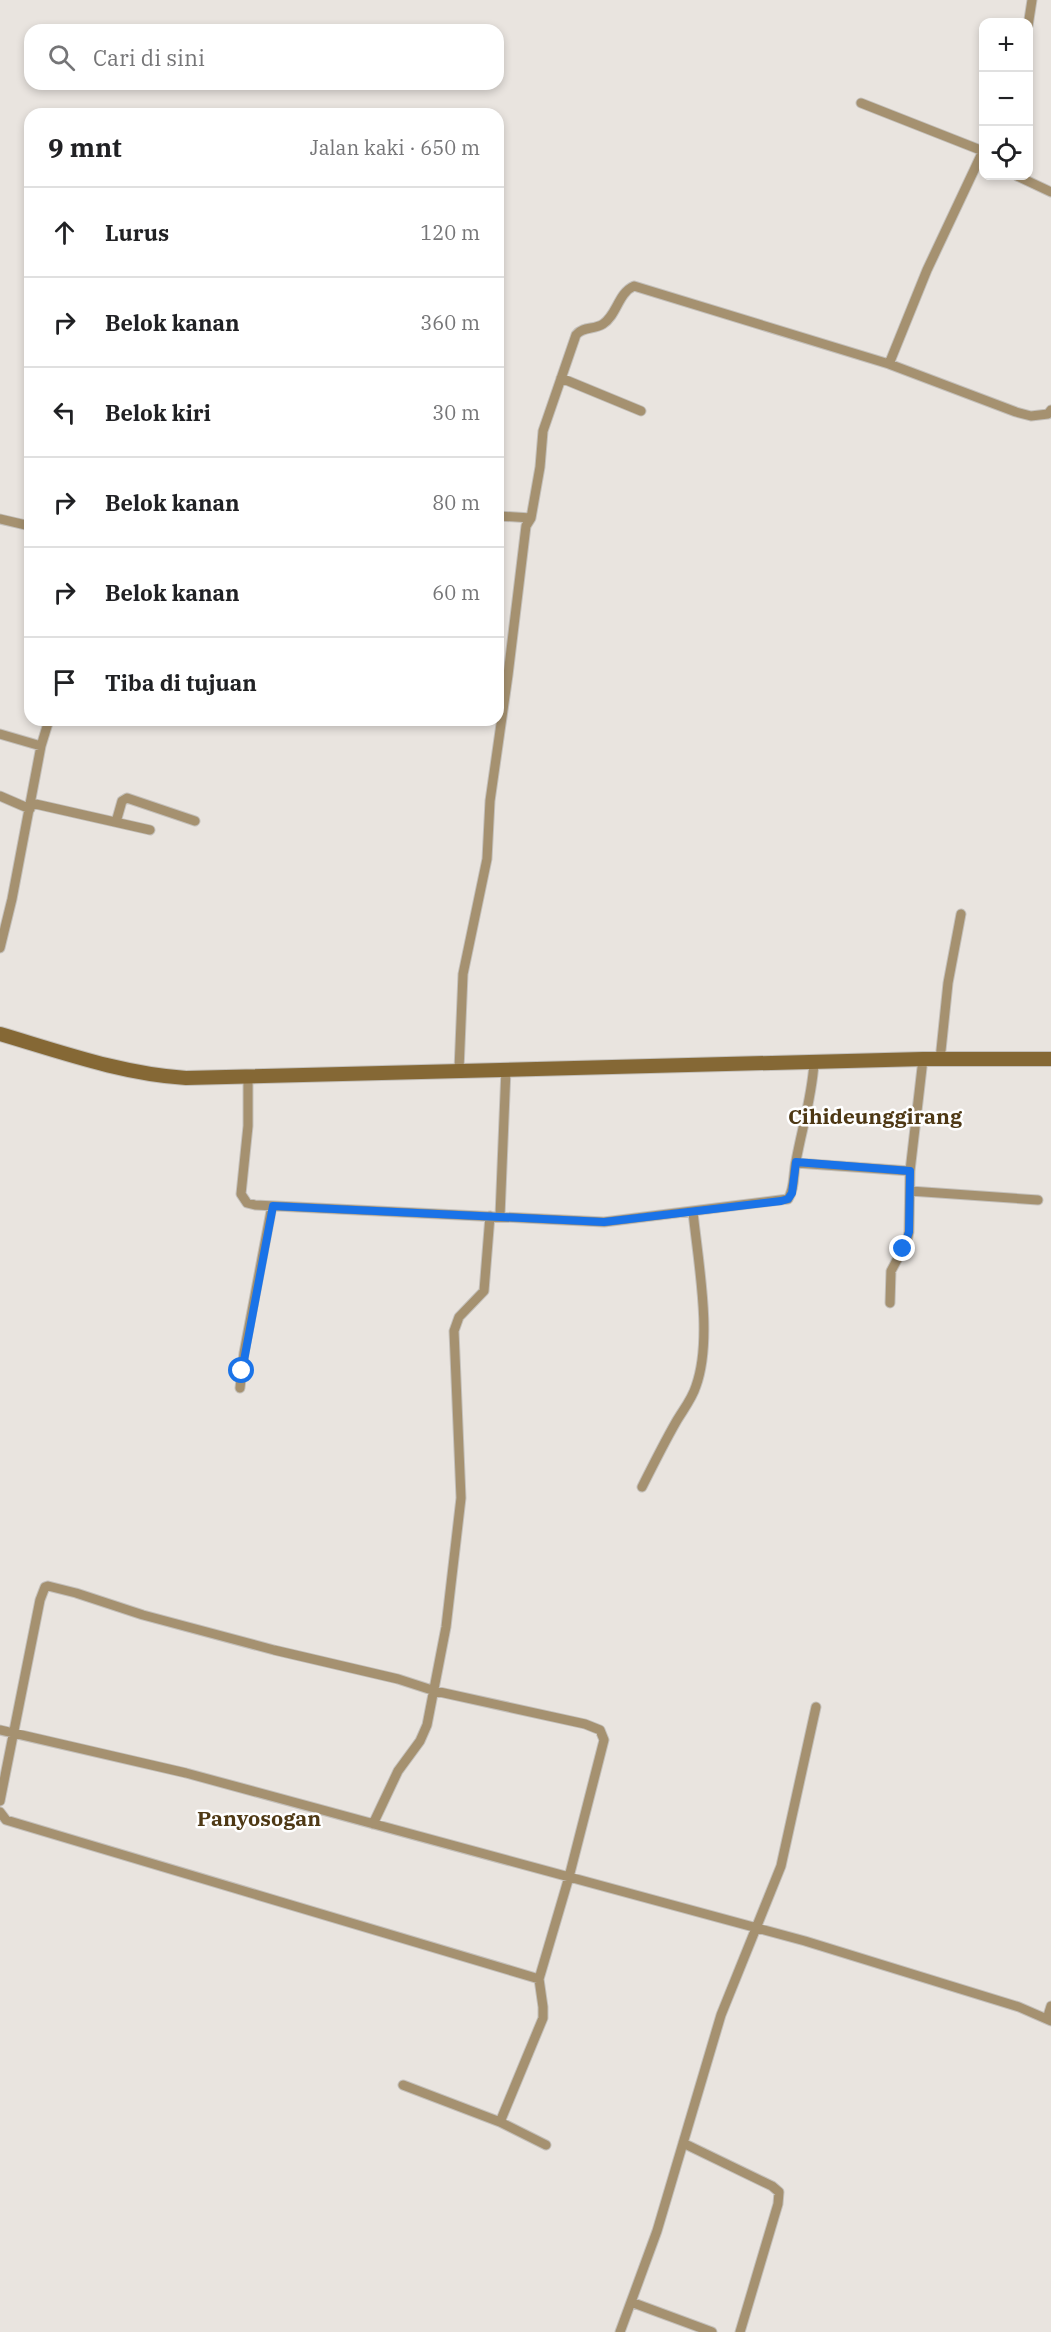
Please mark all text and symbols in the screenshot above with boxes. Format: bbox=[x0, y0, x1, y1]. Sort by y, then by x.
map controls bbox=[979, 18, 1033, 180]
button: + bbox=[979, 18, 1033, 72]
search box bbox=[24, 24, 504, 90]
icon: search bbox=[45, 41, 78, 74]
text: Cari di sini bbox=[93, 43, 205, 72]
button: − bbox=[979, 72, 1033, 126]
button: locate bbox=[979, 126, 1033, 180]
text: 9 mnt bbox=[48, 130, 122, 164]
text: Jalan kaki · 650 m bbox=[310, 134, 480, 161]
icon: ahead bbox=[48, 216, 81, 249]
text: Lurus bbox=[105, 218, 169, 247]
text: 120 m bbox=[420, 219, 480, 246]
icon: right bbox=[48, 306, 81, 339]
text: Belok kanan bbox=[105, 308, 240, 337]
text: 360 m bbox=[420, 309, 480, 336]
icon: left bbox=[48, 396, 81, 429]
text: Belok kiri bbox=[105, 398, 211, 427]
text: 30 m bbox=[432, 399, 480, 426]
icon: right bbox=[48, 486, 81, 519]
text: Belok kanan bbox=[105, 488, 240, 517]
text: 80 m bbox=[432, 489, 480, 516]
icon: right bbox=[48, 576, 81, 609]
text: Belok kanan bbox=[105, 578, 240, 607]
text: 60 m bbox=[432, 579, 480, 606]
icon: arrive bbox=[48, 666, 81, 699]
text: Tiba di tujuan bbox=[105, 668, 257, 697]
district label: Cihideunggirang bbox=[788, 1102, 963, 1130]
route end bbox=[889, 1235, 915, 1261]
route start bbox=[228, 1357, 254, 1383]
district label: Panyosogan bbox=[197, 1804, 321, 1832]

